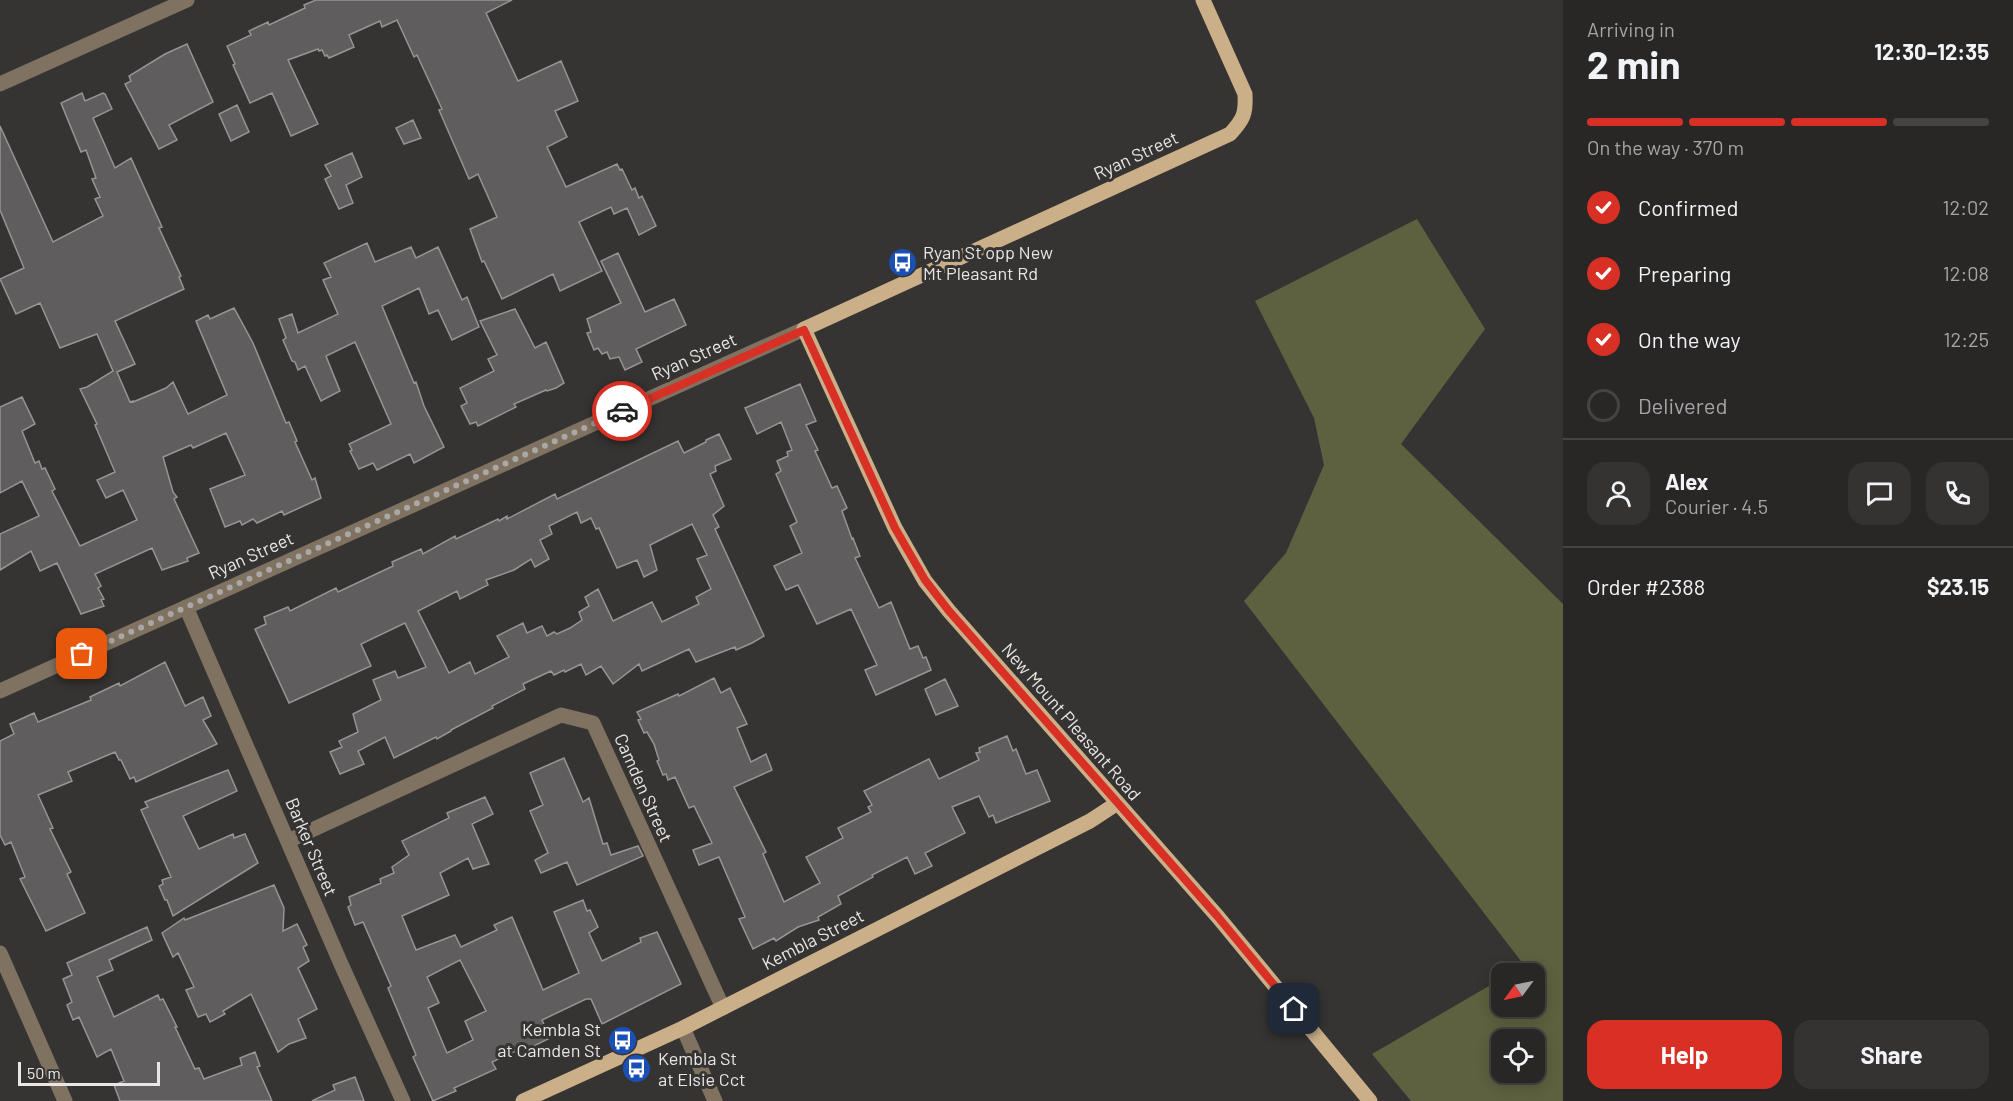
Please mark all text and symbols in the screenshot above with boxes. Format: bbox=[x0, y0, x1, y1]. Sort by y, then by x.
text: Arriving in bbox=[1587, 17, 1675, 41]
text: 12:30–12:35 bbox=[1874, 38, 1989, 64]
text: 2 min bbox=[1587, 40, 1680, 87]
street label: Ryan Street bbox=[1090, 126, 1181, 184]
text: On the way · 370 m bbox=[1587, 135, 1744, 159]
icon: check bbox=[1587, 191, 1620, 224]
text: Confirmed bbox=[1638, 194, 1738, 220]
text: 12:02 bbox=[1942, 195, 1989, 219]
place label: Ryan St opp New Mt Pleasant Rd bbox=[923, 241, 1053, 284]
bus stop icon: Ryan St opp New Mt Pleasant Rd bbox=[886, 247, 918, 279]
icon: check bbox=[1587, 257, 1620, 290]
text: Preparing bbox=[1638, 260, 1731, 286]
text: 12:08 bbox=[1943, 261, 1989, 285]
icon: check bbox=[1587, 323, 1620, 356]
text: On the way bbox=[1638, 326, 1741, 352]
text: 12:25 bbox=[1944, 327, 1989, 351]
street label: Ryan Street bbox=[648, 328, 740, 385]
courier bbox=[592, 381, 652, 441]
text: Delivered bbox=[1638, 392, 1727, 418]
icon: car bbox=[606, 395, 639, 428]
button: person bbox=[1587, 462, 1650, 525]
button: chat bbox=[1848, 462, 1911, 525]
button: phone bbox=[1926, 462, 1989, 525]
text: Alex bbox=[1665, 468, 1708, 494]
text: Courier · 4.5 bbox=[1665, 494, 1768, 518]
street label: Ryan Street bbox=[205, 527, 297, 584]
text: Order #2388 bbox=[1587, 573, 1705, 599]
text: $23.15 bbox=[1927, 573, 1989, 599]
pin bbox=[56, 628, 107, 679]
icon: bag bbox=[65, 637, 98, 670]
street label: New Mount Pleasant Road bbox=[997, 638, 1146, 805]
street label: Camden Street bbox=[610, 730, 678, 845]
street label: Barker Street bbox=[281, 794, 342, 899]
street label: Kembla Street bbox=[758, 904, 867, 974]
north arrow bbox=[1491, 963, 1545, 1017]
map controls bbox=[1491, 963, 1545, 1083]
pin bbox=[1268, 983, 1319, 1034]
icon: home bbox=[1277, 992, 1310, 1025]
place label: Kembla St at Camden St bbox=[497, 1018, 601, 1061]
button: Help bbox=[1587, 1020, 1782, 1089]
button: Share bbox=[1794, 1020, 1989, 1089]
bus stop icon: Kembla St at Camden St bbox=[606, 1024, 638, 1056]
button: locate bbox=[1491, 1029, 1545, 1083]
place label: Kembla St at Elsie Cct bbox=[658, 1047, 746, 1090]
bus stop icon: Kembla St at Elsie Cct bbox=[621, 1053, 653, 1085]
scale bar bbox=[18, 1059, 160, 1086]
text: 50 m bbox=[27, 1063, 61, 1082]

